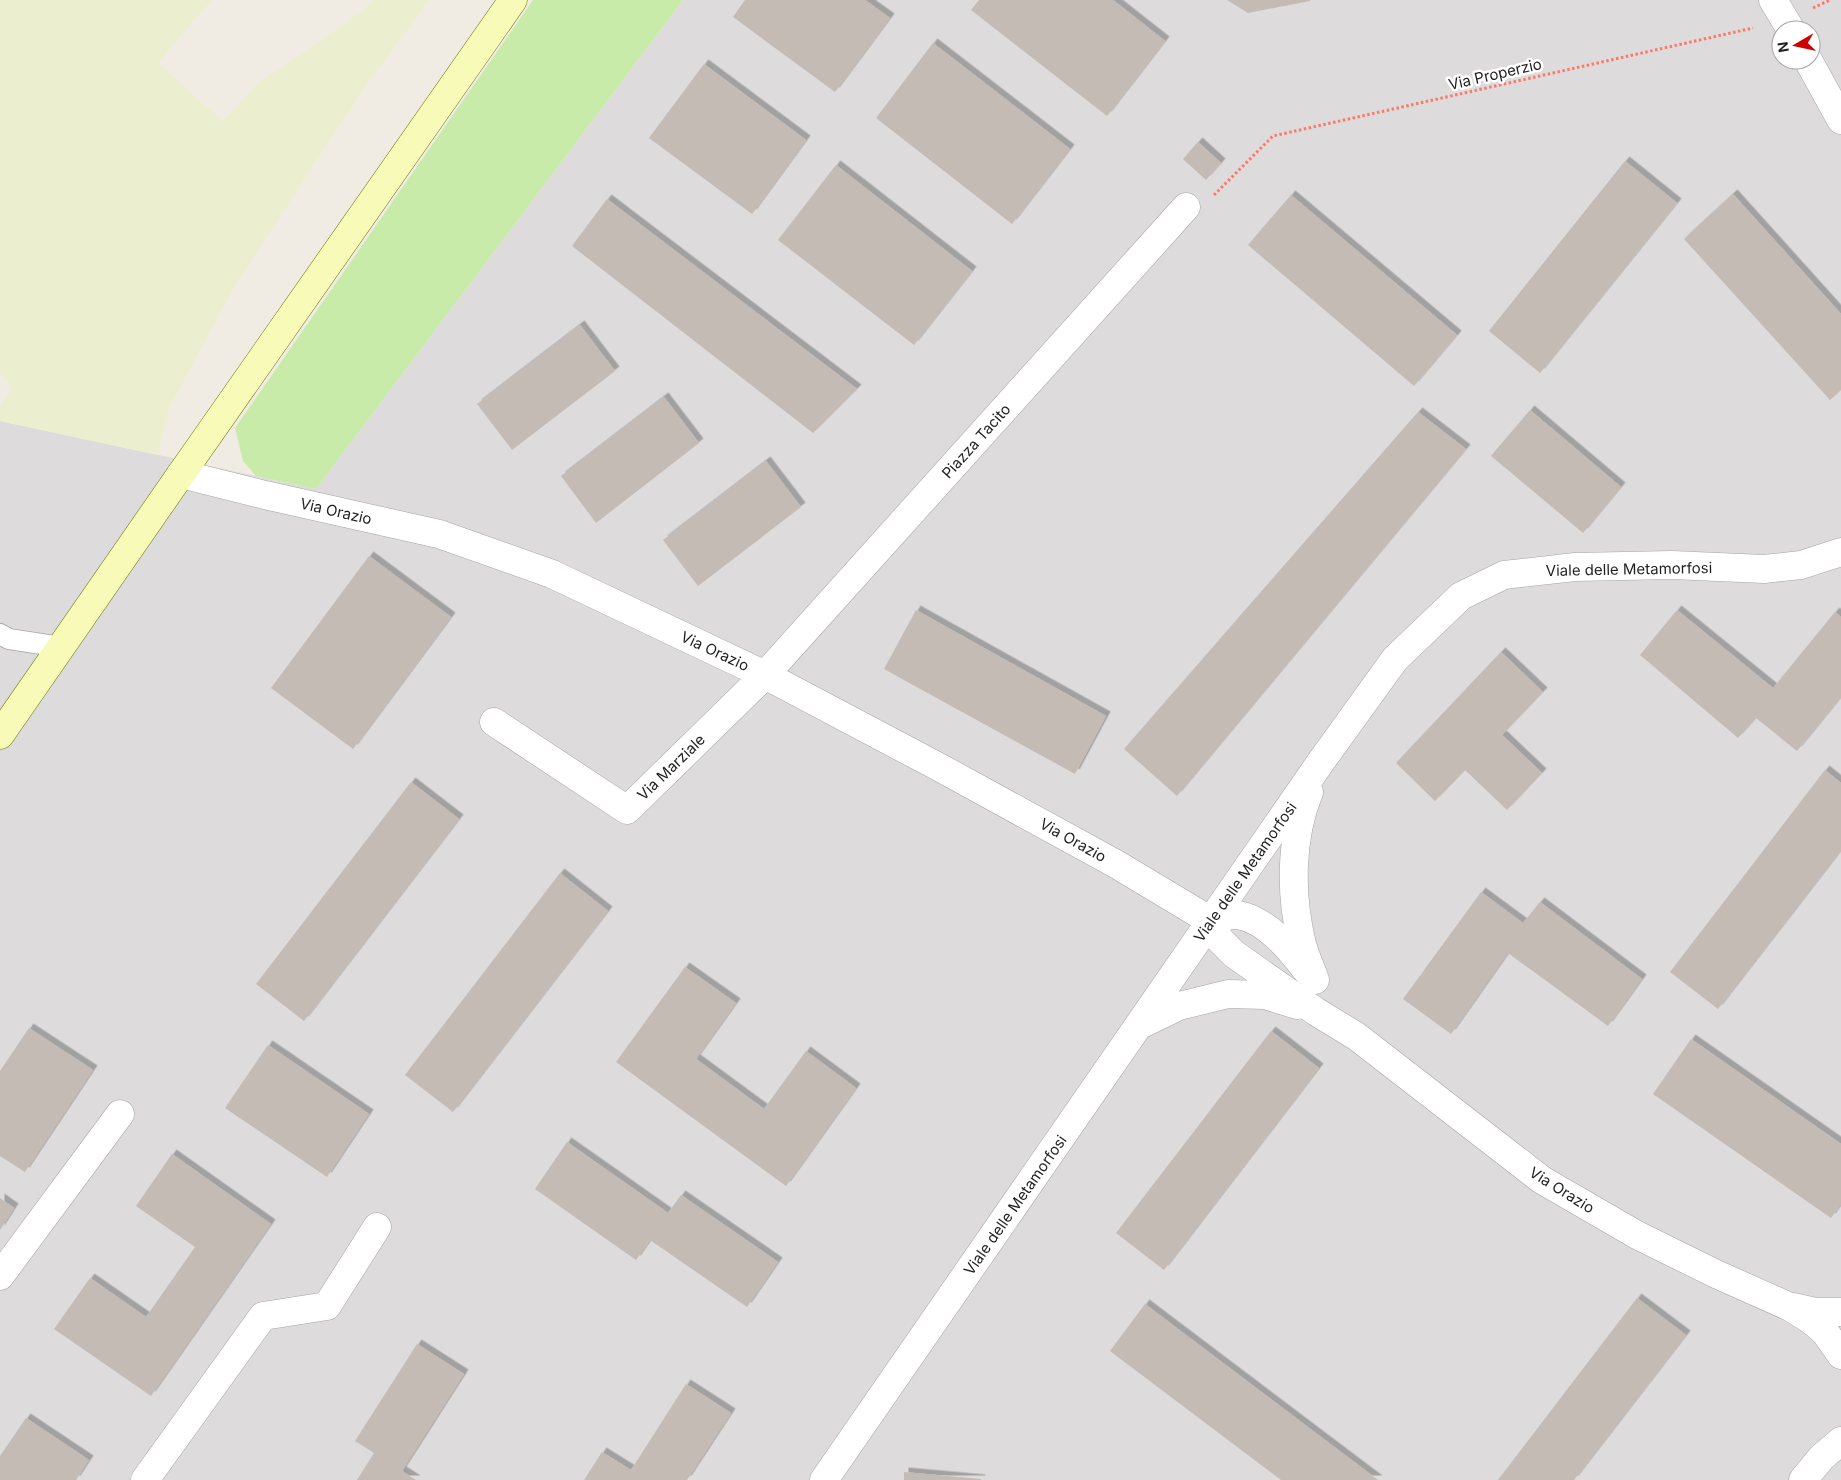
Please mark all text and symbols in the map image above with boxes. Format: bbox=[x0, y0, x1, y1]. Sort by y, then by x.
north arrow bbox=[1771, 20, 1821, 70]
text: N bbox=[1773, 41, 1792, 54]
street label: Via Properzio bbox=[1447, 54, 1543, 94]
street label: Piazza Tacito bbox=[938, 400, 1014, 482]
street label: Via Orazio bbox=[298, 494, 374, 528]
street label: Viale delle Metamorfosi bbox=[1546, 558, 1712, 580]
street label: Via Orazio bbox=[678, 627, 752, 675]
street label: Via Marziale bbox=[633, 730, 709, 804]
street label: Viale delle Metamorfosi bbox=[1189, 798, 1301, 946]
street label: Via Orazio bbox=[1036, 814, 1110, 866]
street label: Viale delle Metamorfosi bbox=[959, 1131, 1071, 1279]
street label: Via Orazio bbox=[1526, 1163, 1598, 1217]

